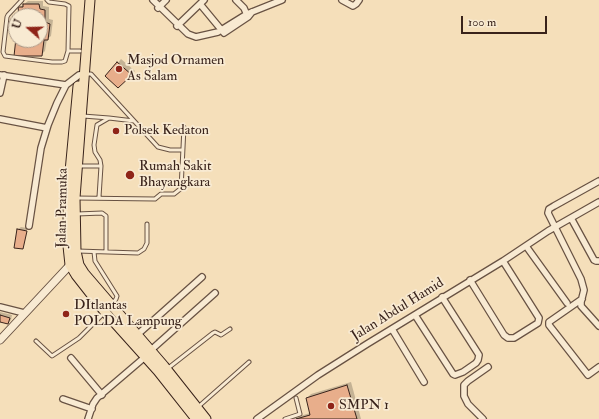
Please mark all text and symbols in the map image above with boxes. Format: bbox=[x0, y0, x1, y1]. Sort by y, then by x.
north arrow bbox=[8, 8, 48, 48]
scale bar bbox=[463, 8, 549, 34]
text: 100 m bbox=[468, 15, 496, 30]
text: U bbox=[10, 18, 25, 31]
place label: Masjod Ornamen As Salam bbox=[127, 53, 224, 86]
marker: Masjod Ornamen As Salam bbox=[114, 64, 124, 74]
place label: Polsek Kedaton bbox=[124, 123, 209, 139]
marker: Polsek Kedaton bbox=[111, 126, 121, 136]
place label: Rumah Sakit Bhayangkara bbox=[139, 159, 211, 192]
street label: Jalan Pramuka bbox=[54, 168, 72, 248]
marker: Rumah Sakit Bhayangkara bbox=[124, 169, 136, 181]
street label: Jalan Abdul Hamid bbox=[349, 275, 447, 345]
place label: DItlantas POLDA Lampung bbox=[74, 298, 182, 330]
marker: DItlantas POLDA Lampung bbox=[61, 309, 71, 319]
place label: SMPN 1 bbox=[339, 398, 389, 414]
marker: SMPN 1 bbox=[326, 401, 336, 411]

